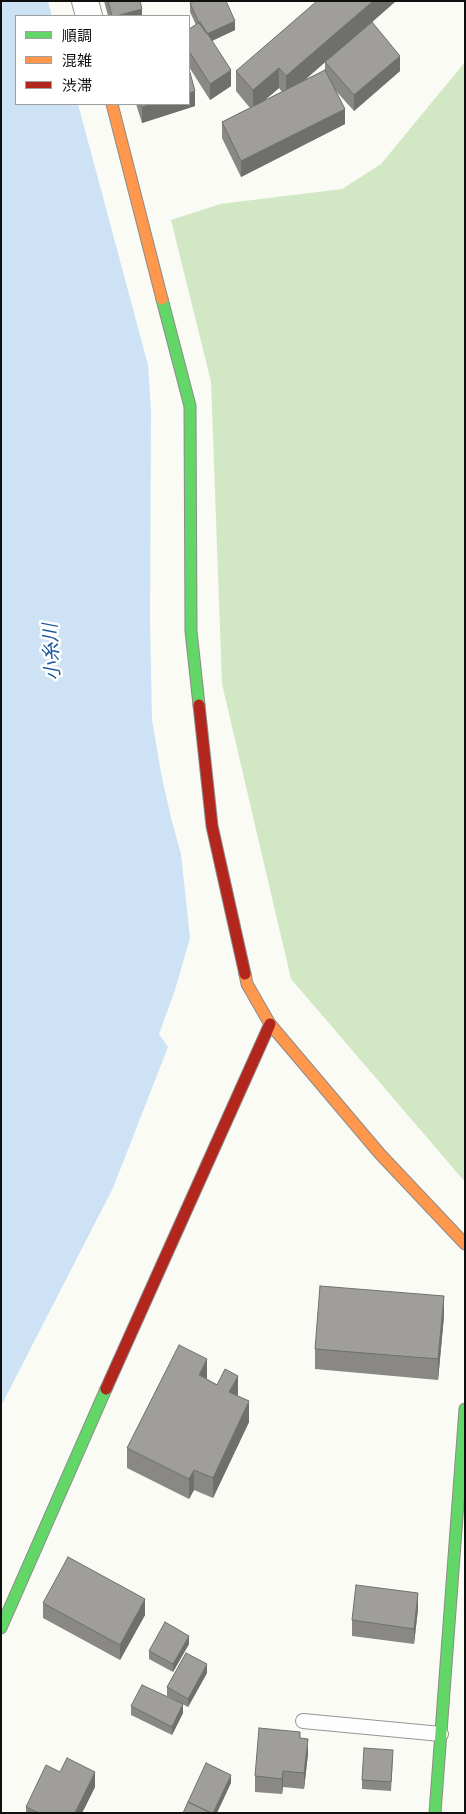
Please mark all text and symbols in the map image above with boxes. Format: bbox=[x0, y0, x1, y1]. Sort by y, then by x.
legend bbox=[15, 15, 190, 105]
text: 順調 bbox=[62, 28, 92, 44]
text: 混雑 bbox=[62, 53, 92, 69]
text: 渋滞 bbox=[62, 78, 92, 94]
water label: 小糸川 bbox=[39, 623, 65, 681]

